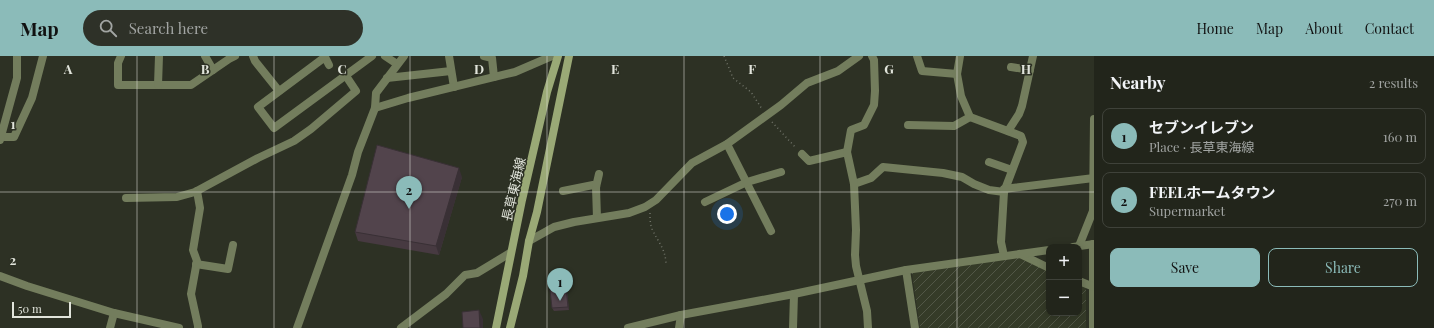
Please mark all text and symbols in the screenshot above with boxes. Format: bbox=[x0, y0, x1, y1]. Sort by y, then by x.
search box bbox=[83, 10, 363, 46]
text: Map bbox=[20, 15, 59, 41]
icon: search bbox=[97, 17, 119, 39]
text: Search here bbox=[129, 18, 208, 38]
text: Home bbox=[1196, 19, 1234, 38]
text: Map bbox=[1256, 19, 1283, 38]
text: About bbox=[1305, 19, 1343, 38]
text: Contact bbox=[1365, 19, 1414, 38]
text: A bbox=[63, 60, 73, 77]
text: B bbox=[201, 60, 210, 77]
text: C bbox=[337, 60, 347, 77]
text: D bbox=[474, 60, 484, 77]
text: E bbox=[611, 60, 619, 77]
text: F bbox=[748, 60, 756, 77]
text: G bbox=[884, 60, 894, 77]
text: H bbox=[1021, 60, 1031, 77]
text: Nearby bbox=[1110, 71, 1165, 93]
text: 2 results bbox=[1369, 74, 1418, 91]
text: 1 bbox=[11, 115, 16, 132]
text: セブンイレブン bbox=[1149, 117, 1254, 137]
text: 1 bbox=[1122, 128, 1126, 145]
text: 160 m bbox=[1383, 128, 1417, 145]
text: Place · 長草東海線 bbox=[1149, 138, 1254, 155]
street label: 長草東海線 bbox=[497, 155, 529, 223]
pin: 2 bbox=[396, 176, 422, 209]
text: FEELホームタウン bbox=[1149, 182, 1276, 202]
text: 2 bbox=[1121, 192, 1127, 209]
text: 270 m bbox=[1383, 192, 1417, 209]
text: Supermarket bbox=[1149, 202, 1225, 219]
your location bbox=[717, 204, 737, 224]
map controls bbox=[1046, 244, 1082, 316]
button: + bbox=[1046, 244, 1082, 280]
button: Save bbox=[1110, 248, 1260, 287]
button: Share bbox=[1268, 248, 1418, 287]
text: 2 bbox=[10, 251, 17, 268]
pin: 1 bbox=[547, 268, 573, 301]
button: − bbox=[1046, 280, 1082, 316]
scale bar bbox=[12, 300, 71, 319]
text: 50 m bbox=[18, 301, 42, 316]

